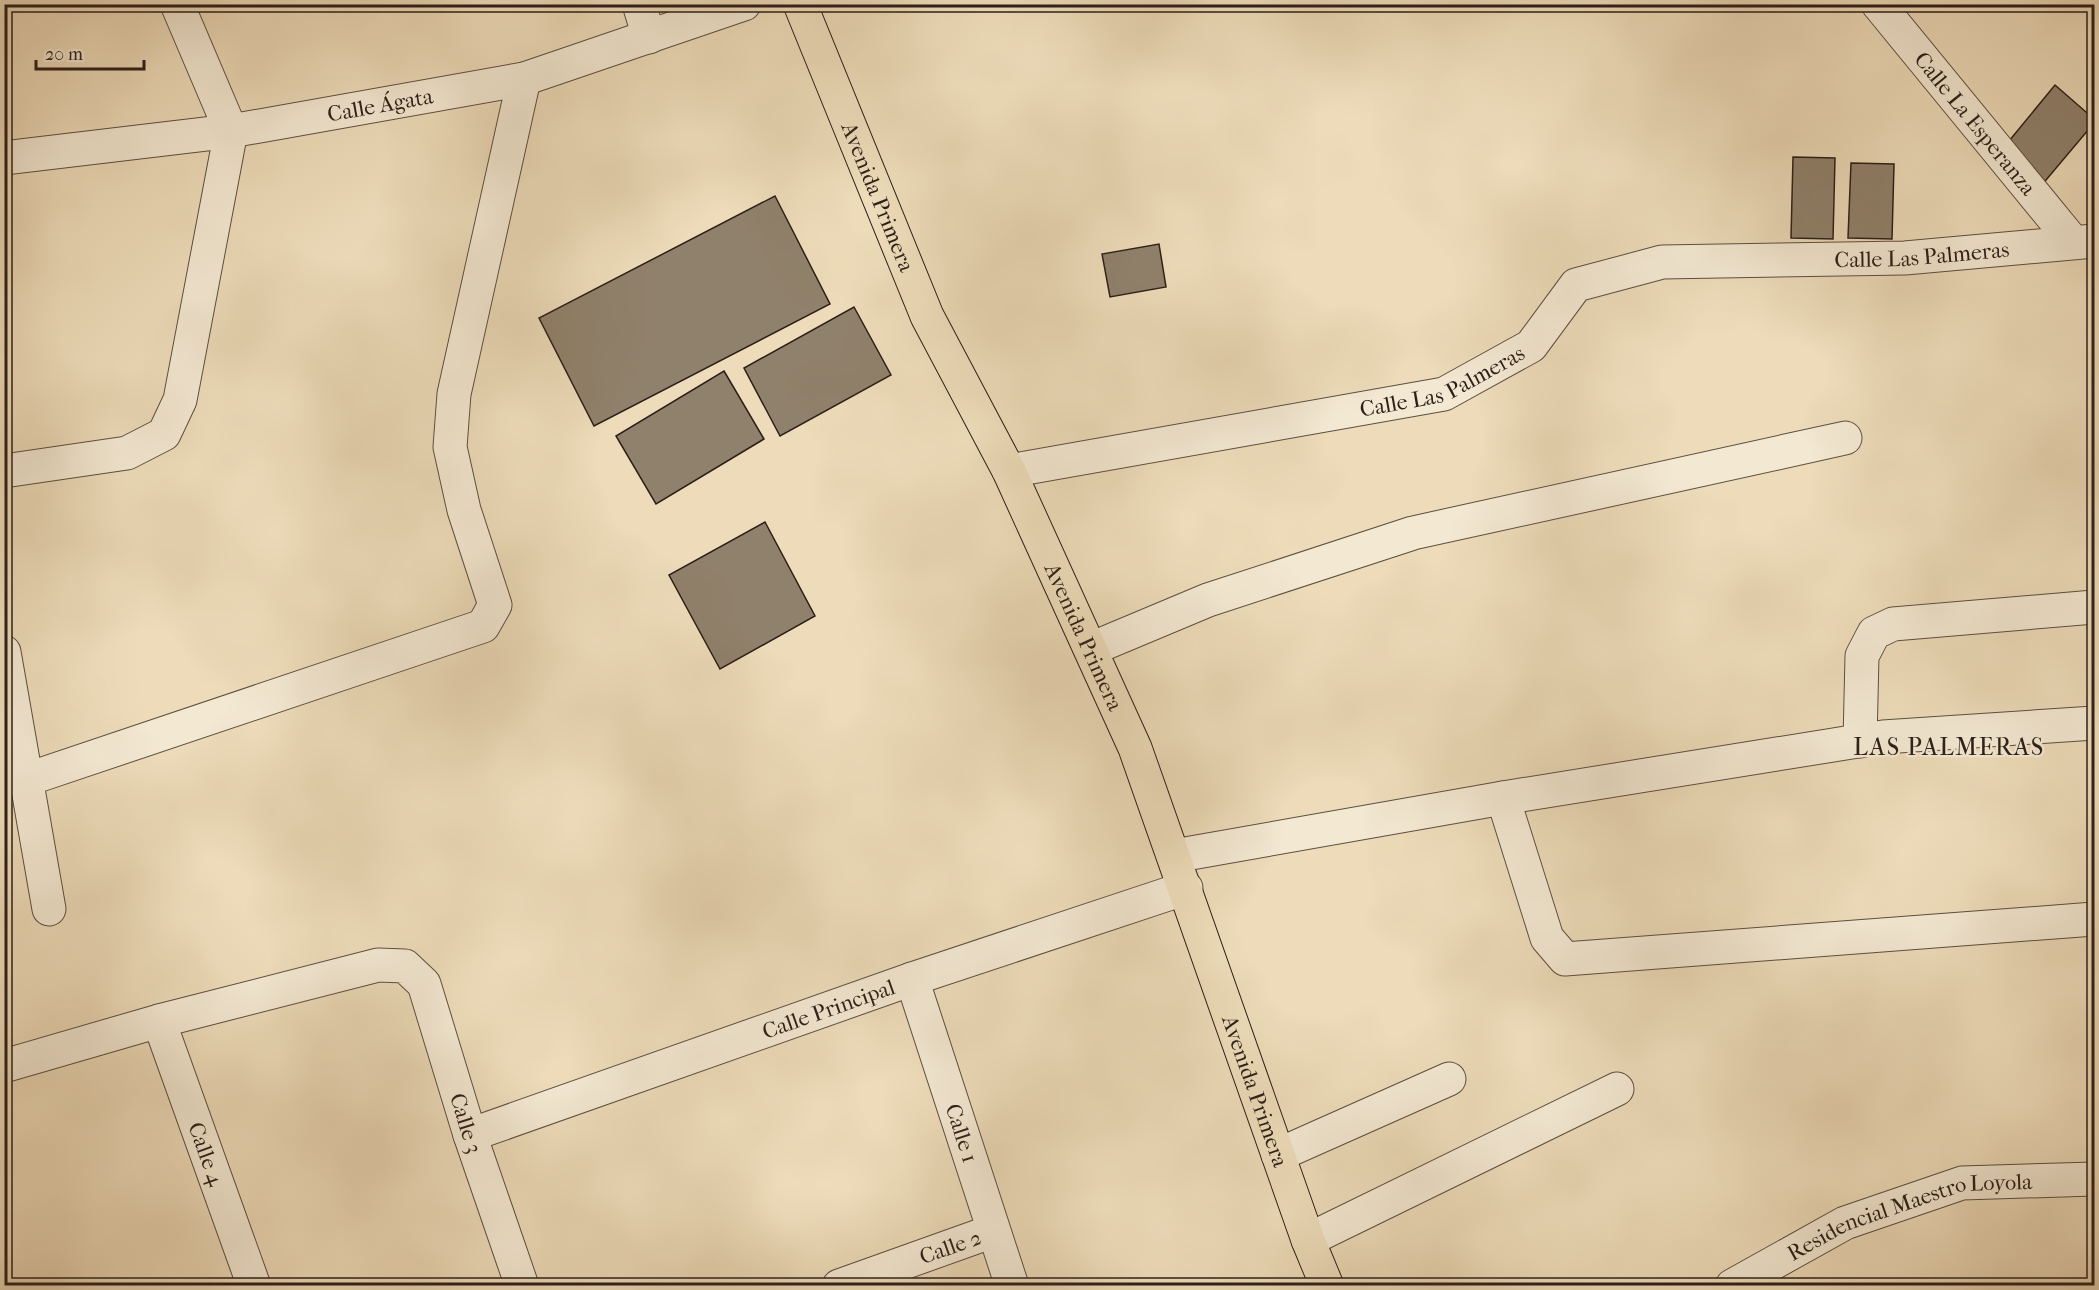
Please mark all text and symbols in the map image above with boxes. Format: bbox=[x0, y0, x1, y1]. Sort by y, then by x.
scale bar bbox=[36, 33, 144, 71]
text: 20 m bbox=[45, 44, 83, 65]
street label: Calle La Esperanza bbox=[1909, 47, 2042, 201]
street label: Calle Ágata bbox=[325, 83, 436, 128]
street label: Avenida Primera bbox=[835, 118, 920, 276]
street label: Calle Las Palmeras bbox=[1834, 237, 2010, 273]
street label: Calle Las Palmeras bbox=[1358, 340, 1529, 423]
street label: Avenida Primera bbox=[1038, 558, 1128, 715]
district label: LAS PALMERAS bbox=[1853, 733, 2045, 761]
street label: Calle Principal bbox=[759, 974, 898, 1045]
street label: Avenida Primera bbox=[1216, 1011, 1294, 1171]
street label: Calle 3 bbox=[444, 1090, 487, 1157]
street label: Calle 1 bbox=[939, 1101, 983, 1166]
street label: Calle 4 bbox=[182, 1119, 229, 1190]
street label: Residencial Maestro Loyola bbox=[1783, 1169, 2033, 1267]
street label: Calle 2 bbox=[916, 1224, 985, 1270]

